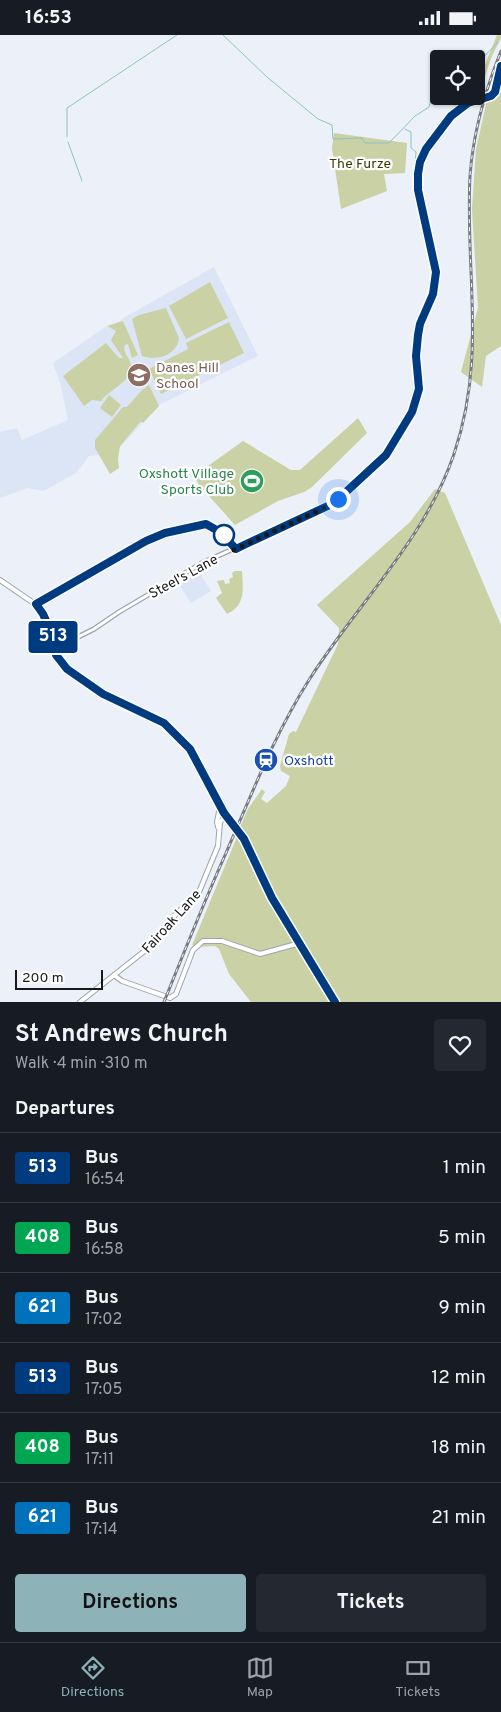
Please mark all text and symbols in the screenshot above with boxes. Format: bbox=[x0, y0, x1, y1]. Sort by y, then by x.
text: 16:53 bbox=[25, 6, 72, 30]
map controls bbox=[430, 50, 485, 105]
button: locate bbox=[430, 50, 485, 105]
park label: The Furze bbox=[329, 156, 391, 173]
place label: Danes Hill School bbox=[156, 360, 219, 393]
school or university icon: Danes Hill School bbox=[126, 362, 152, 388]
place label: Oxshott Village Sports Club bbox=[139, 466, 234, 499]
sports icon: Oxshott Village Sports Club bbox=[239, 468, 265, 494]
your location bbox=[326, 487, 351, 512]
unlabelled marker bbox=[213, 524, 235, 546]
street label: Steel's Lane bbox=[146, 551, 221, 603]
line badge: 513 bbox=[24, 621, 82, 653]
text: 513 bbox=[39, 625, 68, 648]
station icon: Oxshott bbox=[253, 747, 279, 773]
place label: Oxshott bbox=[284, 753, 333, 770]
street label: Fairoak Lane bbox=[139, 887, 205, 957]
scale bar bbox=[15, 967, 102, 990]
text: 200 m bbox=[22, 970, 64, 987]
button: heart bbox=[434, 1019, 486, 1071]
text: St Andrews Church bbox=[15, 1020, 228, 1050]
text: Walk · 4 min · 310 m bbox=[15, 1054, 148, 1074]
text: Departures bbox=[15, 1097, 115, 1121]
text: Bus bbox=[85, 1146, 119, 1170]
text: 513 bbox=[28, 1156, 57, 1179]
text: 1 min bbox=[443, 1156, 486, 1180]
text: 16:54 bbox=[85, 1170, 124, 1190]
text: Bus bbox=[85, 1216, 119, 1240]
text: 408 bbox=[25, 1226, 60, 1249]
text: 5 min bbox=[438, 1226, 486, 1250]
text: 16:58 bbox=[85, 1240, 124, 1260]
text: Bus bbox=[85, 1286, 119, 1310]
text: 621 bbox=[28, 1296, 57, 1319]
text: 9 min bbox=[439, 1296, 486, 1320]
text: 17:02 bbox=[85, 1310, 122, 1330]
text: Bus bbox=[85, 1356, 119, 1380]
text: 513 bbox=[28, 1366, 57, 1389]
text: 12 min bbox=[431, 1366, 486, 1390]
text: 17:05 bbox=[85, 1380, 122, 1400]
text: Bus bbox=[85, 1426, 119, 1450]
text: 408 bbox=[25, 1436, 60, 1459]
text: 18 min bbox=[431, 1436, 486, 1460]
text: 17:11 bbox=[85, 1450, 114, 1470]
text: Bus bbox=[85, 1496, 119, 1520]
text: 621 bbox=[28, 1506, 57, 1529]
text: 21 min bbox=[431, 1506, 486, 1530]
text: 17:14 bbox=[85, 1520, 118, 1540]
button: Directions bbox=[15, 1574, 246, 1632]
button: Tickets bbox=[256, 1574, 486, 1632]
tab: Directions bbox=[61, 1654, 124, 1701]
tab: Map bbox=[246, 1654, 274, 1701]
tab: Tickets bbox=[395, 1654, 440, 1701]

